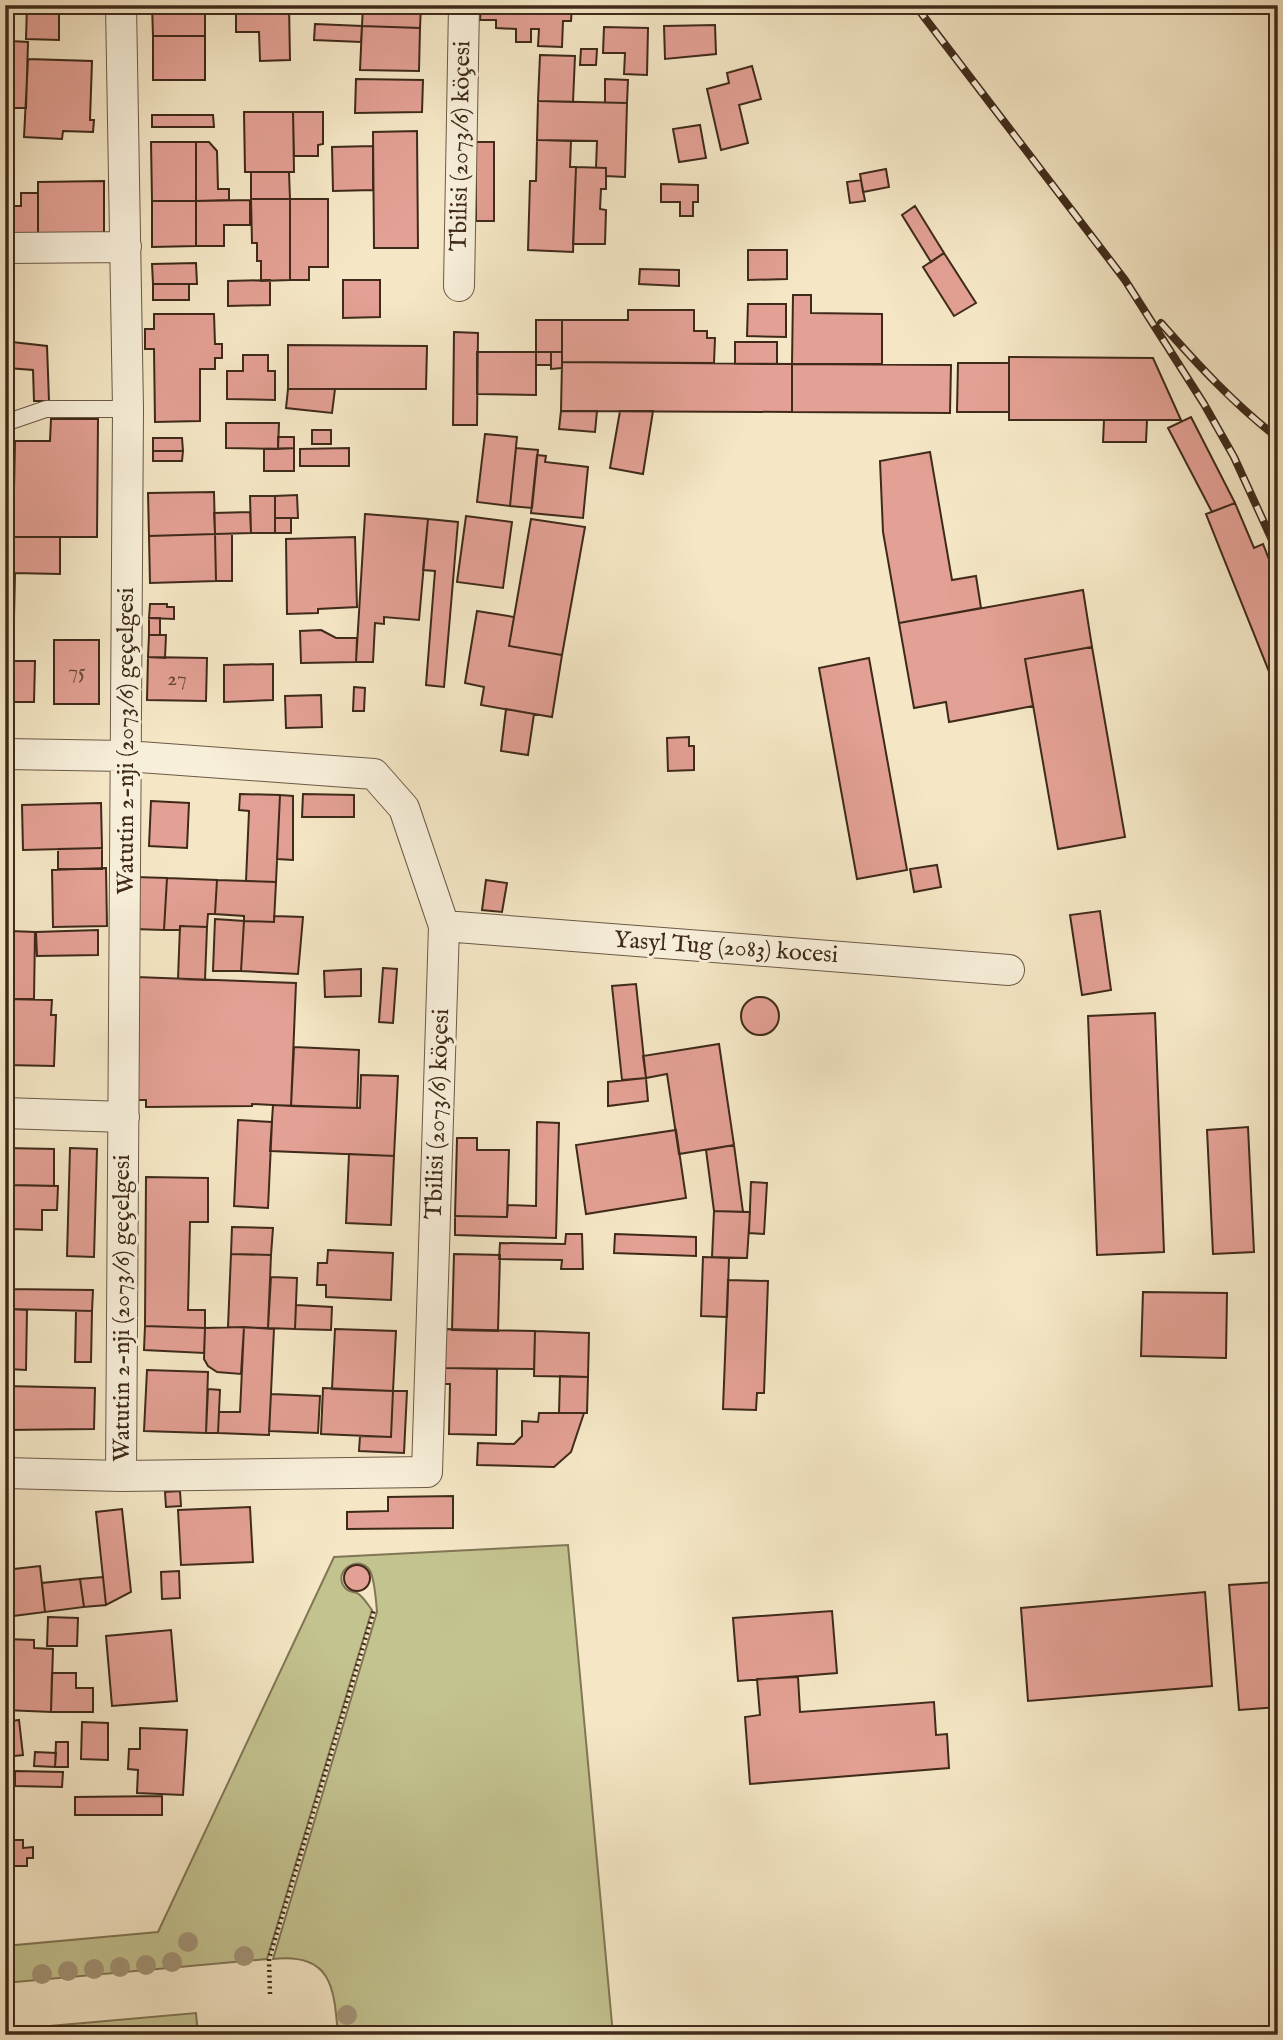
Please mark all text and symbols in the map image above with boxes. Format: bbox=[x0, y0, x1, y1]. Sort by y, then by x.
street label: Tbilisi (2073/6) köçesi bbox=[444, 40, 478, 252]
street label: Watutin 2-nji (2073/6) geçelgesi bbox=[111, 587, 142, 895]
house number: 75 bbox=[68, 659, 86, 686]
house number: 27 bbox=[167, 666, 187, 693]
street label: Yasyl Tug (2083) kocesi bbox=[613, 925, 839, 971]
street label: Tbilisi (2073/6) köçesi bbox=[419, 1008, 457, 1220]
street label: Watutin 2-nji (2073/6) geçelgesi bbox=[107, 1154, 138, 1462]

